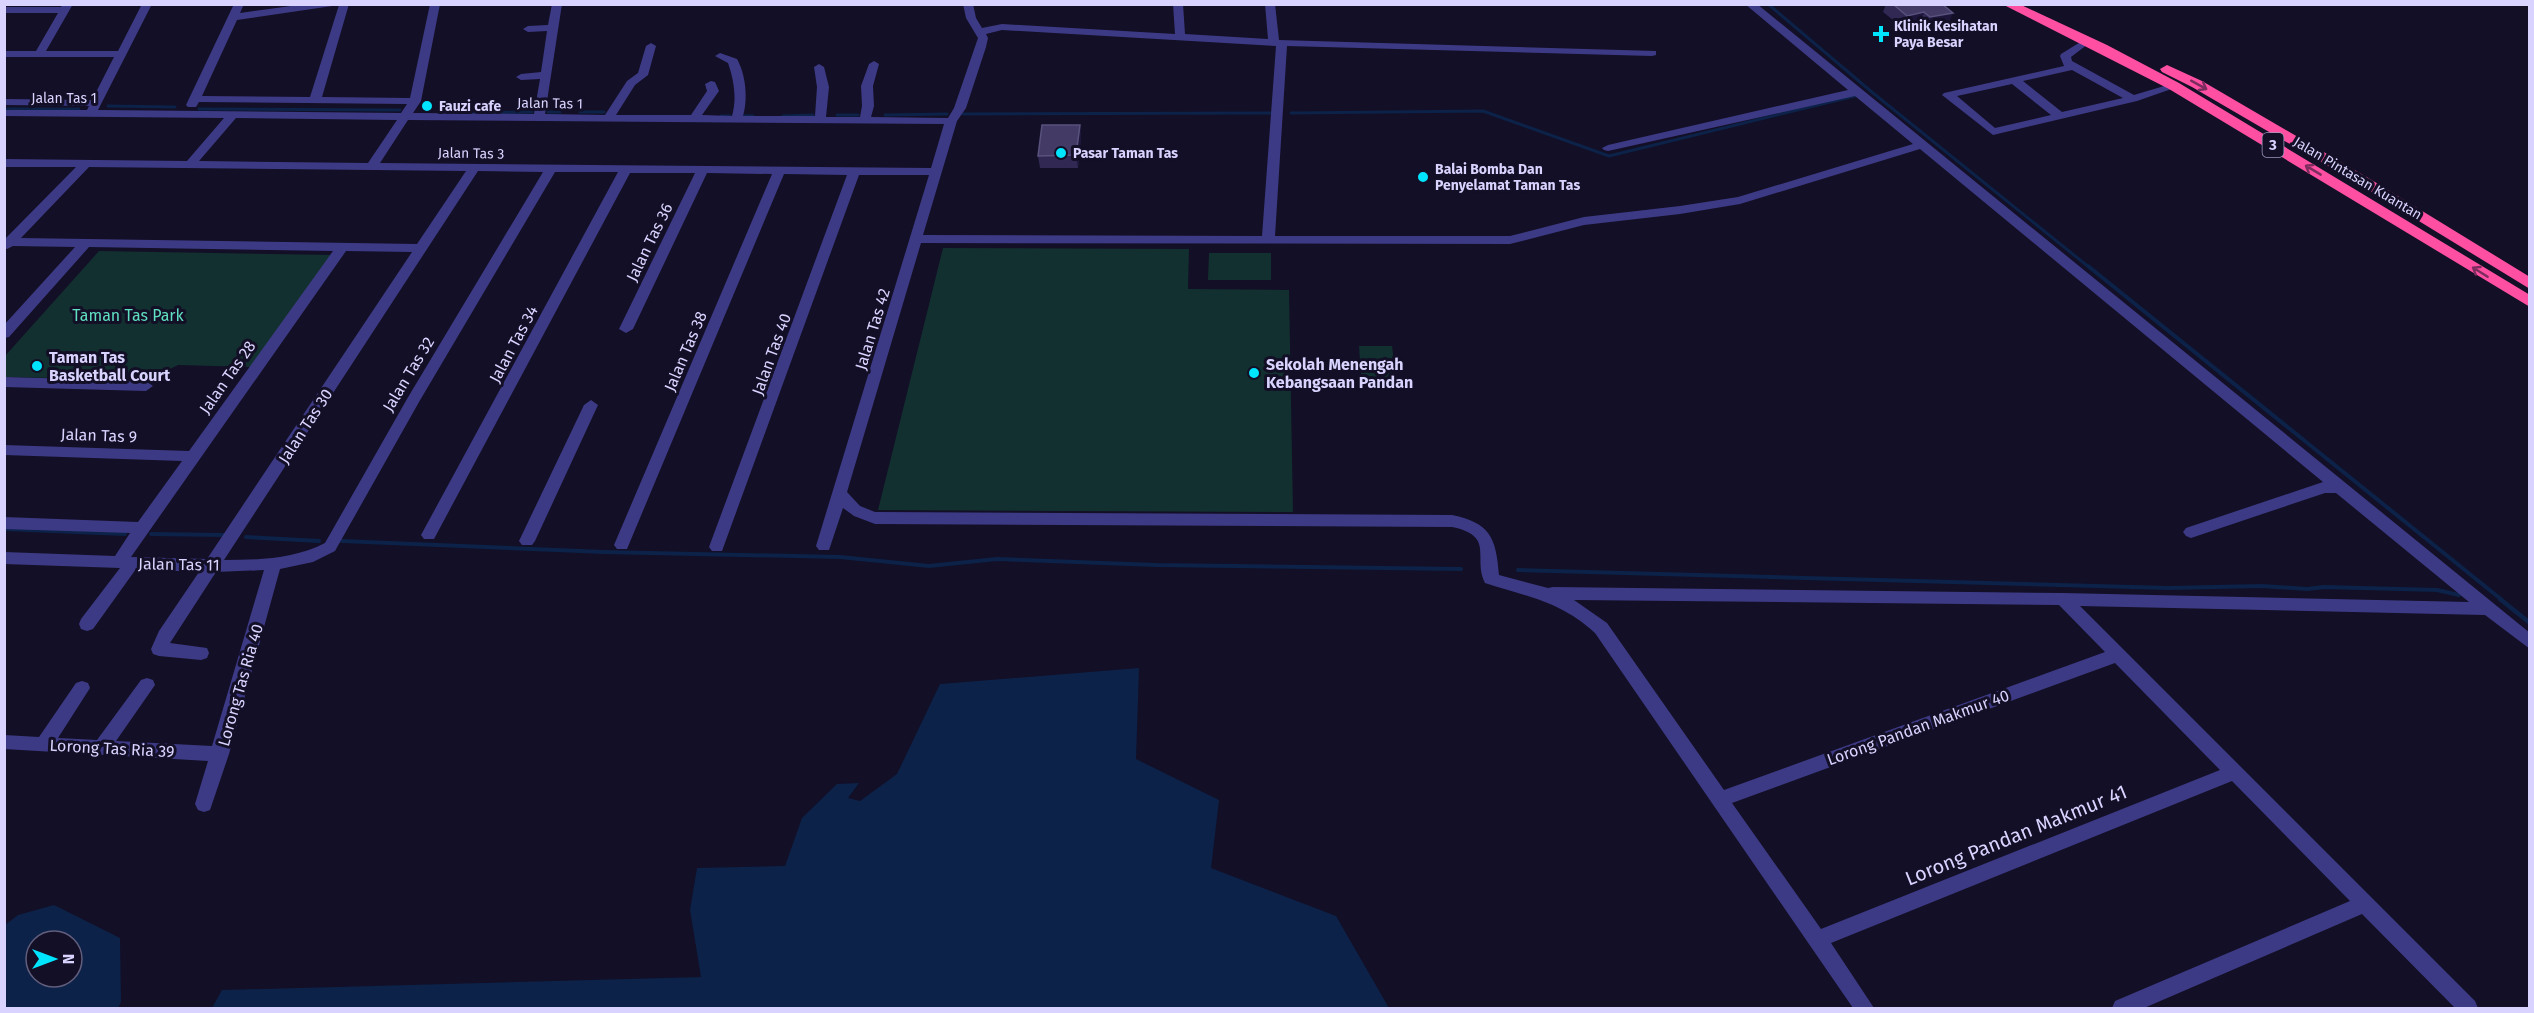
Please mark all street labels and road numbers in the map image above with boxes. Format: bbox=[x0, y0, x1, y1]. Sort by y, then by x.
street label: Jalan Tas 1 bbox=[31, 90, 97, 107]
street label: Jalan Tas 1 bbox=[517, 94, 583, 113]
road number: 3 bbox=[2262, 133, 2284, 157]
street label: Jalan Pintasan Kuantan bbox=[2290, 133, 2425, 224]
street label: Jalan Tas 3 bbox=[438, 144, 504, 163]
street label: Jalan Tas 36 bbox=[622, 200, 677, 284]
street label: Jalan Tas 42 bbox=[851, 286, 894, 372]
street label: Jalan Tas 34 bbox=[485, 302, 542, 386]
street label: Jalan Tas 38 bbox=[660, 308, 711, 394]
street label: Jalan Tas 40 bbox=[748, 311, 795, 398]
street label: Jalan Tas 32 bbox=[379, 333, 438, 415]
street label: Jalan Tas 28 bbox=[195, 337, 260, 417]
street label: Jalan Tas 30 bbox=[274, 385, 337, 467]
street label: Jalan Tas 9 bbox=[60, 425, 138, 446]
street label: Jalan Tas 11 bbox=[138, 554, 220, 575]
street label: Lorong Tas Ria 40 bbox=[214, 622, 267, 748]
street label: Lorong Pandan Makmur 40 bbox=[1824, 686, 2012, 769]
street label: Lorong Tas Ria 39 bbox=[49, 736, 175, 761]
street label: Lorong Pandan Makmur 41 bbox=[1902, 779, 2130, 891]

